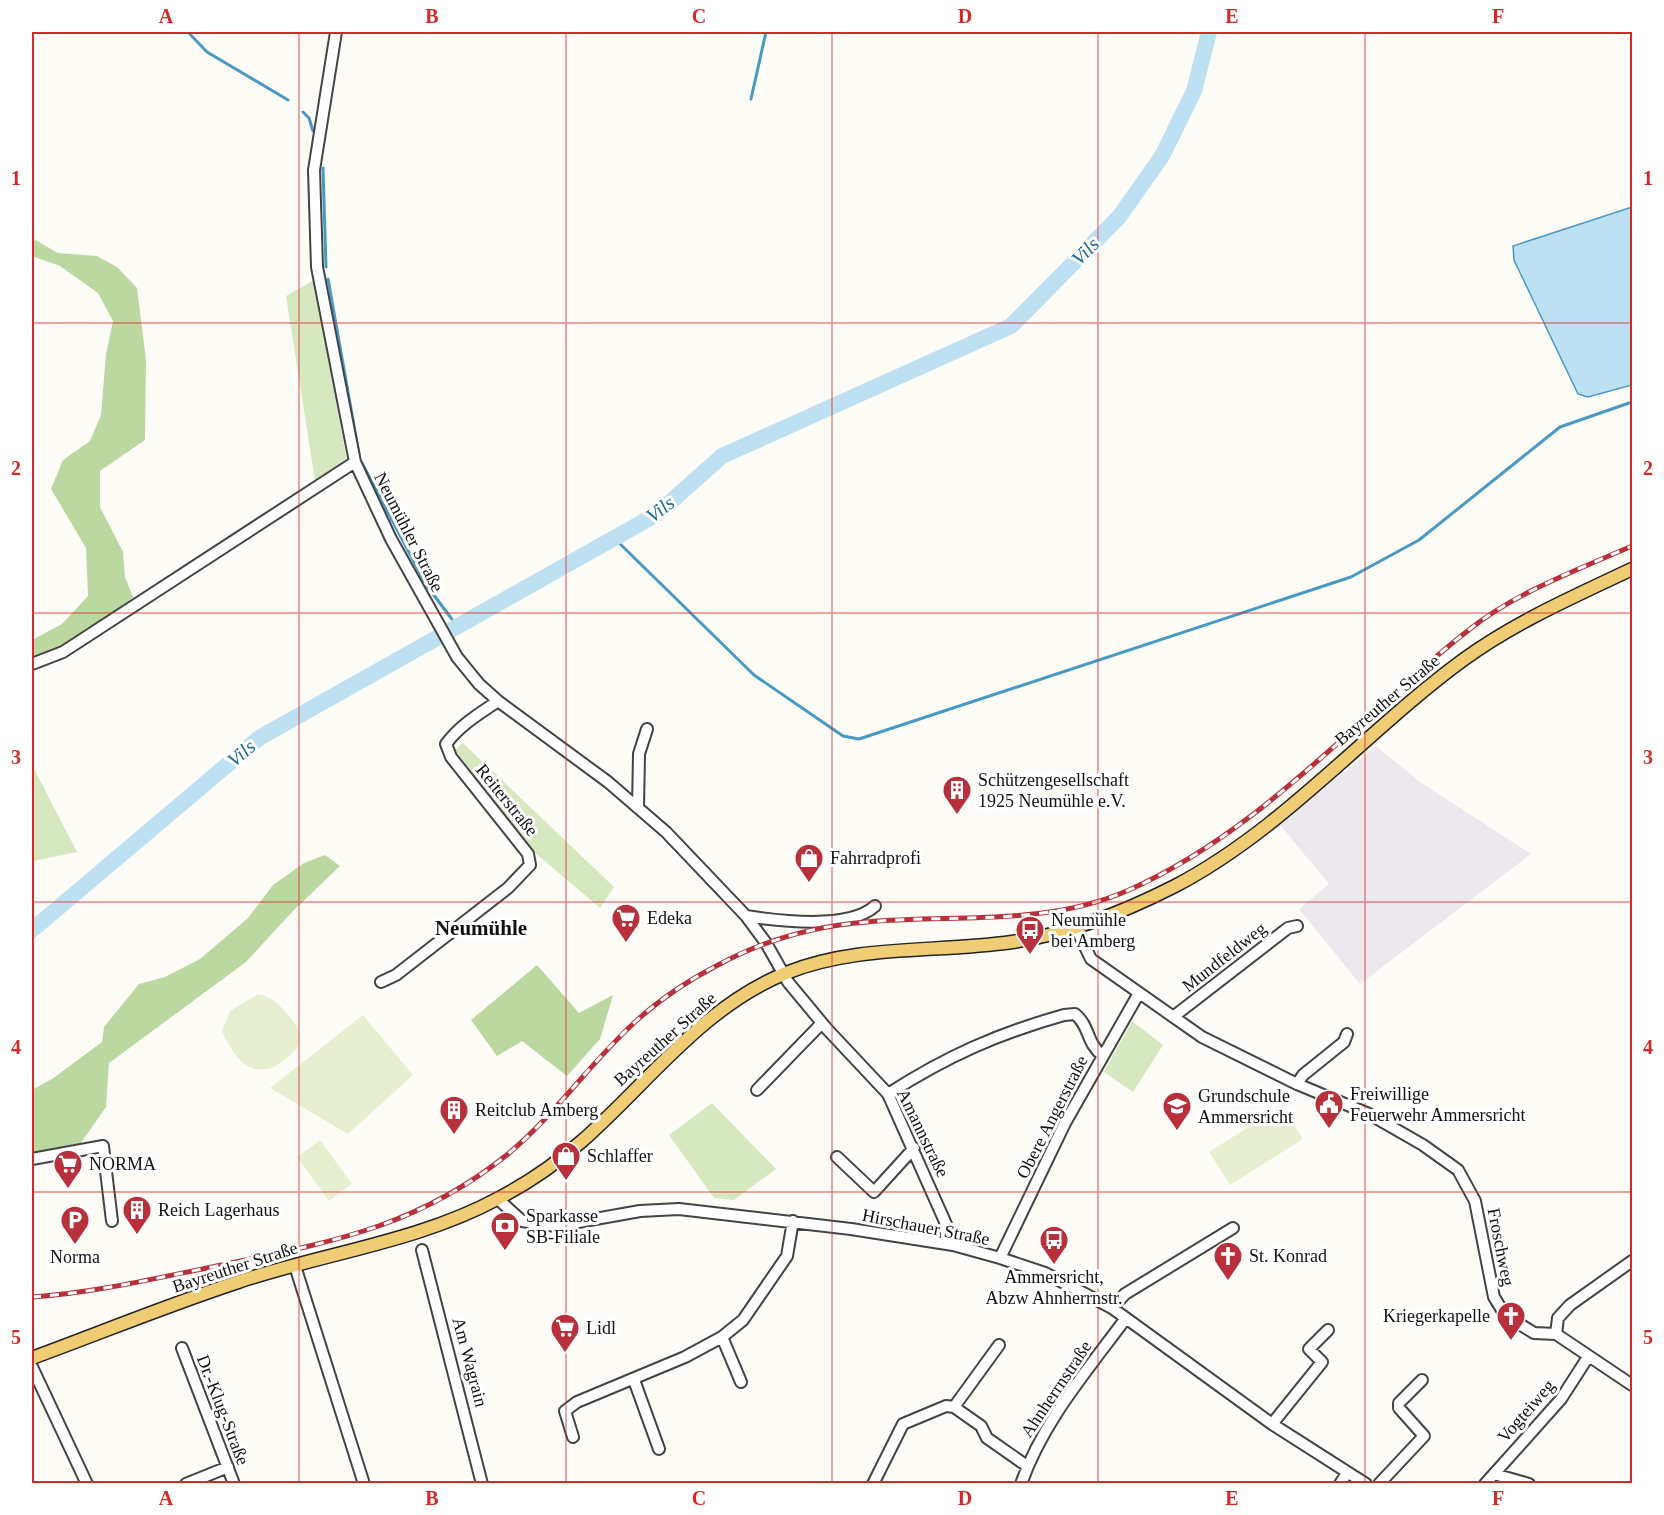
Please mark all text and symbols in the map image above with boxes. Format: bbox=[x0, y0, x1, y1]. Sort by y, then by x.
text: A bbox=[159, 5, 174, 27]
text: B bbox=[425, 5, 439, 27]
text: C bbox=[692, 5, 706, 27]
text: D bbox=[958, 5, 972, 27]
text: E bbox=[1225, 5, 1239, 27]
text: F bbox=[1492, 5, 1504, 27]
text: 1 bbox=[11, 167, 21, 189]
text: 1 bbox=[1643, 167, 1653, 189]
water label: Vils bbox=[1067, 233, 1103, 269]
text: 2 bbox=[11, 457, 21, 479]
text: 2 bbox=[1643, 457, 1653, 479]
street label: Neumühler Straße bbox=[370, 469, 448, 595]
water label: Vils bbox=[642, 491, 679, 527]
street label: Bayreuther Straße bbox=[1331, 650, 1443, 750]
water label: Vils bbox=[223, 735, 260, 771]
text: 3 bbox=[11, 746, 21, 768]
text: 3 bbox=[1643, 746, 1653, 768]
street label: Reiterstraße bbox=[472, 760, 542, 840]
place label: Schützengesellschaft 1925 Neumühle e.V. bbox=[978, 770, 1129, 811]
building icon: Schützengesellschaft 1925 Neumühle e.V. bbox=[941, 774, 973, 816]
shop icon: Fahrradprofi bbox=[793, 842, 825, 884]
place label: Fahrradprofi bbox=[830, 848, 921, 868]
supermarket icon: Edeka bbox=[610, 902, 642, 944]
place label: Edeka bbox=[647, 908, 692, 928]
place label: Neumühle bei Amberg bbox=[1051, 910, 1135, 951]
bus stop icon: Neumühle bei Amberg bbox=[1014, 914, 1046, 956]
district label: Neumühle bbox=[435, 916, 527, 940]
street label: Mundfeldweg bbox=[1178, 918, 1270, 996]
street label: Bayreuther Straße bbox=[610, 988, 720, 1090]
text: 4 bbox=[11, 1036, 21, 1058]
text: 4 bbox=[1643, 1036, 1653, 1058]
street label: Obere Angerstraße bbox=[1012, 1052, 1092, 1182]
place label: Freiwillige Feuerwehr Ammersricht bbox=[1350, 1084, 1525, 1125]
street label: Amannstraße bbox=[893, 1085, 953, 1181]
place label: Grundschule Ammersricht bbox=[1198, 1086, 1293, 1127]
public building icon: Freiwillige Feuerwehr Ammersricht bbox=[1313, 1088, 1345, 1130]
school or university icon: Grundschule Ammersricht bbox=[1161, 1090, 1193, 1132]
building icon: Reitclub Amberg bbox=[438, 1094, 470, 1136]
place label: Reitclub Amberg bbox=[475, 1100, 598, 1120]
shop icon: Schlaffer bbox=[550, 1140, 582, 1182]
place label: Schlaffer bbox=[587, 1146, 653, 1166]
supermarket icon: NORMA bbox=[52, 1148, 84, 1190]
place label: NORMA bbox=[89, 1154, 156, 1174]
building icon: Reich Lagerhaus bbox=[121, 1194, 153, 1236]
place label: Reich Lagerhaus bbox=[158, 1200, 279, 1220]
parking icon: Norma bbox=[59, 1204, 91, 1246]
street label: Hirschauer Straße bbox=[861, 1205, 991, 1249]
place label: Sparkasse SB-Filiale bbox=[526, 1206, 600, 1247]
street label: Froschweg bbox=[1484, 1206, 1518, 1288]
bank icon: Sparkasse SB-Filiale bbox=[489, 1210, 521, 1252]
bus stop icon: Ammersricht, Abzw Ahnherrnstr. bbox=[1038, 1224, 1070, 1266]
street label: Bayreuther Straße bbox=[170, 1237, 300, 1297]
church icon: St. Konrad bbox=[1212, 1240, 1244, 1282]
place label: St. Konrad bbox=[1249, 1246, 1327, 1266]
place label: Norma bbox=[50, 1247, 100, 1267]
place label: Ammersricht, Abzw Ahnherrnstr. bbox=[986, 1267, 1122, 1308]
church icon: Kriegerkapelle bbox=[1495, 1300, 1527, 1342]
place label: Kriegerkapelle bbox=[1383, 1306, 1490, 1326]
supermarket icon: Lidl bbox=[549, 1312, 581, 1354]
street label: Am Wagrain bbox=[448, 1315, 492, 1409]
place label: Lidl bbox=[586, 1318, 616, 1338]
text: 5 bbox=[11, 1326, 21, 1348]
text: 5 bbox=[1643, 1326, 1653, 1348]
street label: Ahnherrnstraße bbox=[1016, 1337, 1096, 1441]
street label: Dr.-Klug-Straße bbox=[193, 1352, 253, 1468]
street label: Vogteiweg bbox=[1493, 1376, 1559, 1446]
text: A bbox=[159, 1487, 174, 1509]
text: B bbox=[425, 1487, 439, 1509]
text: C bbox=[692, 1487, 706, 1509]
text: D bbox=[958, 1487, 972, 1509]
text: E bbox=[1225, 1487, 1239, 1509]
text: F bbox=[1492, 1487, 1504, 1509]

